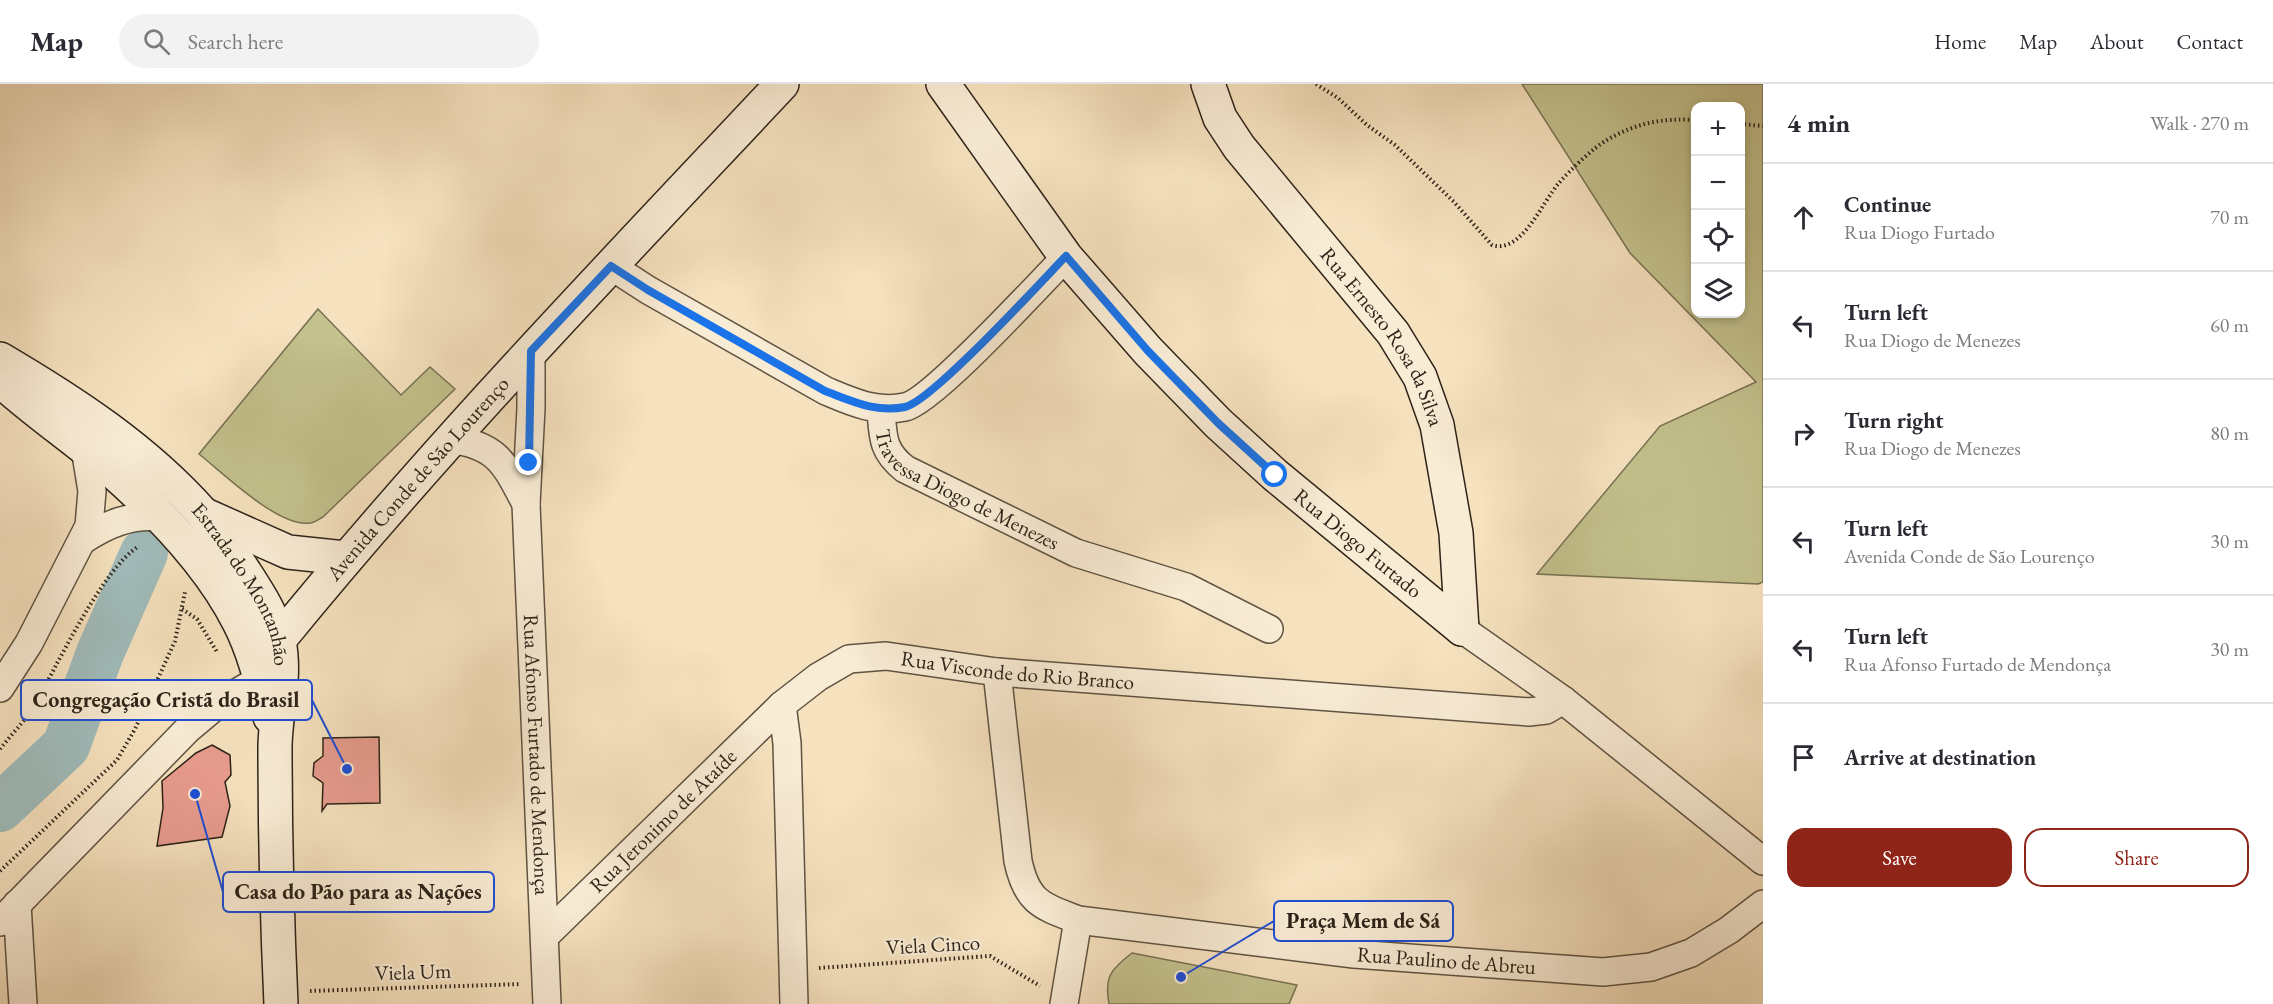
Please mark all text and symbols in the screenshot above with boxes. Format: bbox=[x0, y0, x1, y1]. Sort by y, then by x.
search box bbox=[119, 14, 539, 68]
text: Map bbox=[30, 23, 83, 59]
icon: search bbox=[140, 25, 173, 58]
text: Search here bbox=[188, 27, 283, 56]
text: Home bbox=[1934, 28, 1986, 55]
text: Map bbox=[2019, 28, 2057, 55]
text: About bbox=[2090, 28, 2143, 55]
text: Contact bbox=[2176, 28, 2243, 55]
map controls bbox=[1691, 102, 1745, 318]
button: + bbox=[1691, 102, 1745, 156]
text: 4 min bbox=[1787, 106, 1850, 140]
text: Walk · 270 m bbox=[2150, 110, 2249, 136]
button: − bbox=[1691, 156, 1745, 210]
text: Continue bbox=[1844, 190, 1931, 219]
icon: ahead bbox=[1787, 201, 1820, 234]
text: 70 m bbox=[2210, 204, 2249, 230]
button: locate bbox=[1691, 210, 1745, 264]
text: Rua Diogo Furtado bbox=[1844, 219, 1995, 245]
street label: Rua Ernesto Rosa da Silva bbox=[1315, 241, 1451, 430]
button: layers bbox=[1691, 264, 1745, 318]
text: Turn left bbox=[1844, 298, 1928, 327]
icon: left bbox=[1787, 309, 1820, 342]
text: 60 m bbox=[2210, 312, 2249, 338]
text: Rua Diogo de Menezes bbox=[1844, 327, 2021, 353]
street label: Avenida Conde de São Lourenço bbox=[320, 370, 515, 587]
text: Turn right bbox=[1844, 406, 1943, 435]
icon: right bbox=[1787, 417, 1820, 450]
text: 80 m bbox=[2210, 420, 2249, 446]
street label: Travessa Diogo de Menezes bbox=[869, 427, 1064, 556]
text: Rua Diogo de Menezes bbox=[1844, 435, 2021, 461]
route end bbox=[515, 449, 541, 475]
route start bbox=[1261, 461, 1287, 487]
street label: Rua Diogo Furtado bbox=[1288, 482, 1428, 604]
street label: Estrada do Montanhão bbox=[186, 497, 296, 667]
text: Turn left bbox=[1844, 514, 1928, 543]
icon: left bbox=[1787, 525, 1820, 558]
text: 30 m bbox=[2210, 528, 2249, 554]
text: Avenida Conde de São Lourenço bbox=[1844, 543, 2095, 569]
street label: Rua Afonso Furtado de Mendonça bbox=[518, 614, 556, 896]
text: Turn left bbox=[1844, 622, 1928, 651]
icon: left bbox=[1787, 633, 1820, 666]
text: 30 m bbox=[2210, 636, 2249, 662]
street label: Rua Visconde do Rio Branco bbox=[899, 644, 1135, 695]
text: Rua Afonso Furtado de Mendonça bbox=[1844, 651, 2111, 677]
callout: Congregação Cristã do Brasil bbox=[21, 680, 312, 720]
text: Congregação Cristã do Brasil bbox=[33, 685, 299, 714]
icon: arrive bbox=[1787, 741, 1820, 774]
street label: Rua Jeronimo de Ataíde bbox=[583, 743, 742, 898]
text: Arrive at destination bbox=[1844, 743, 2036, 772]
button: Save bbox=[1787, 828, 2012, 887]
button: Share bbox=[2024, 828, 2249, 887]
callout: Casa do Pão para as Nações bbox=[223, 872, 494, 912]
text: Casa do Pão para as Nações bbox=[234, 877, 482, 906]
callout: Praça Mem de Sá bbox=[1274, 901, 1453, 941]
text: Praça Mem de Sá bbox=[1286, 906, 1440, 935]
street label: Viela Cinco bbox=[885, 929, 981, 960]
street label: Rua Paulino de Abreu bbox=[1356, 940, 1537, 980]
street label: Viela Um bbox=[374, 957, 452, 986]

